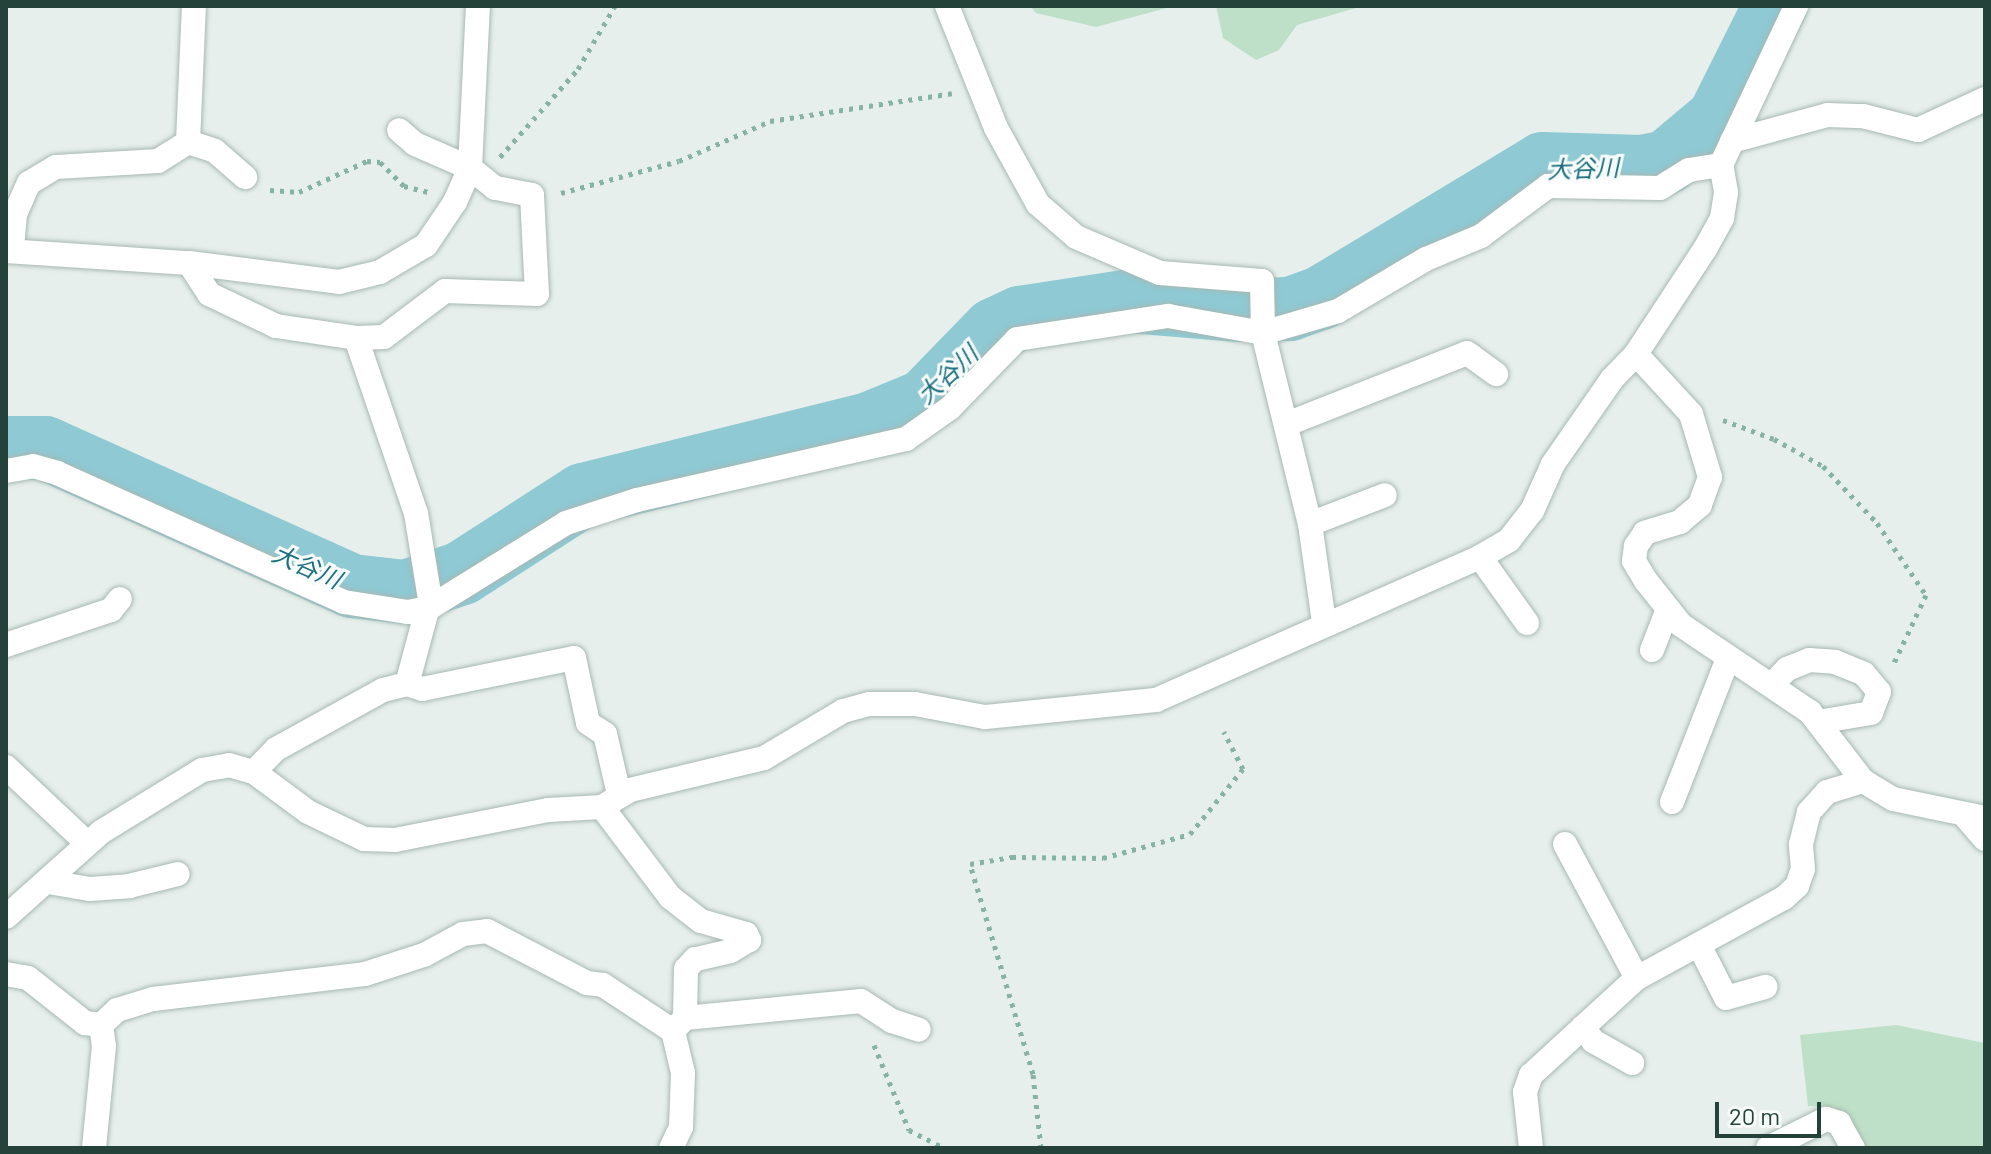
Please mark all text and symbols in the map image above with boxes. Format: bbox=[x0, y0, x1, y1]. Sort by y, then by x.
water label: 大谷川 bbox=[1547, 152, 1619, 184]
water label: 大谷川 bbox=[911, 339, 983, 409]
water label: 大谷川 bbox=[268, 538, 346, 594]
scale bar bbox=[1719, 1086, 1825, 1136]
text: 20 m bbox=[1729, 1101, 1780, 1130]

